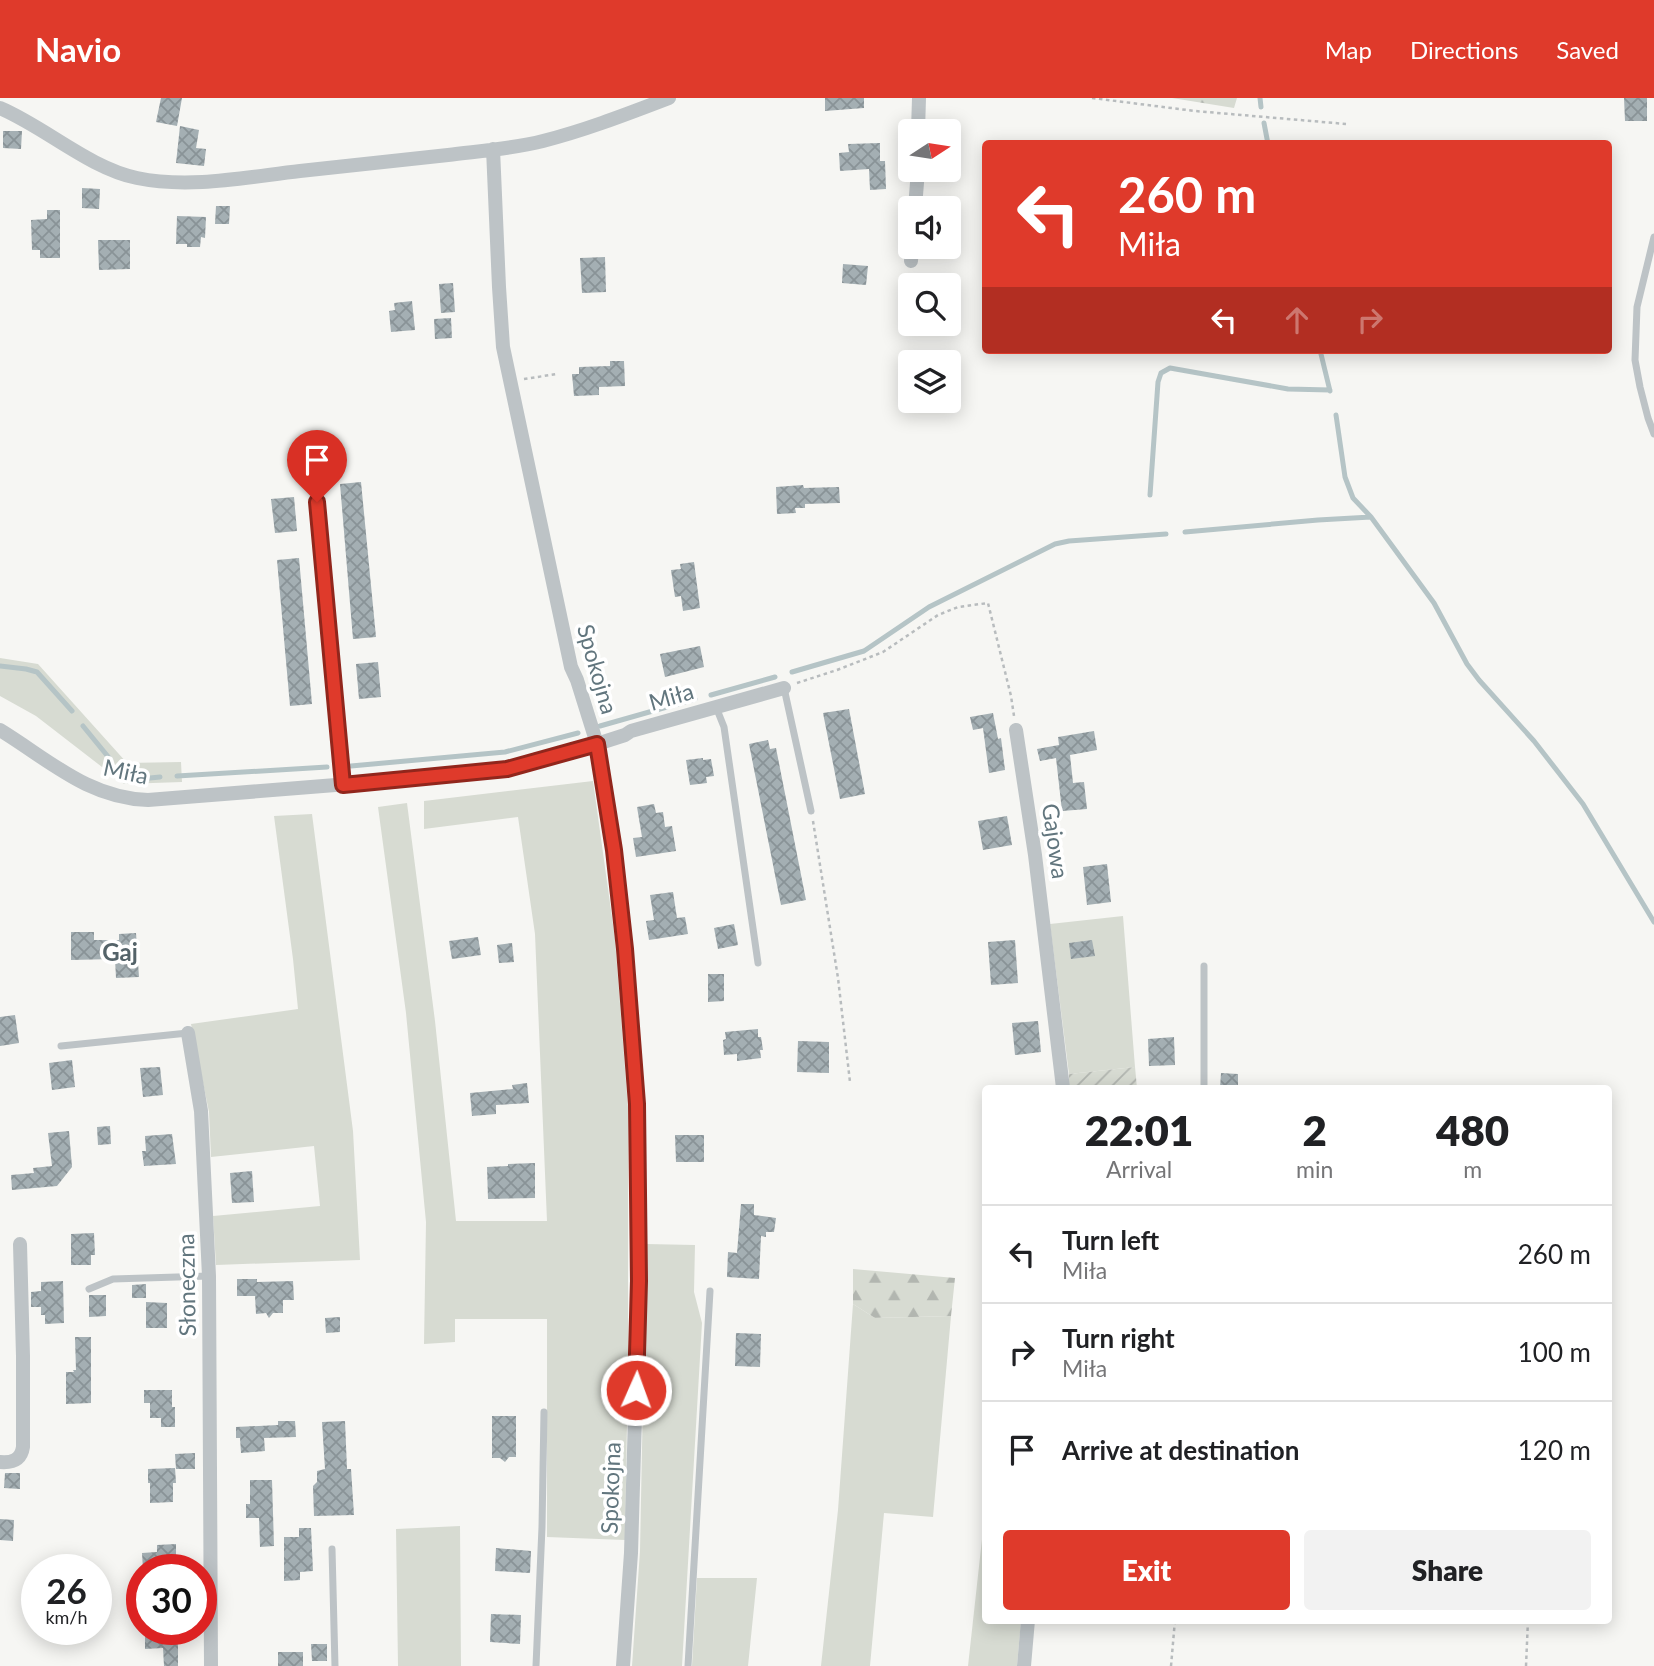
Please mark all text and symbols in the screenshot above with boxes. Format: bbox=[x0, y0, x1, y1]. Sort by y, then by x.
text: Navio bbox=[35, 29, 121, 69]
text: Map bbox=[1325, 35, 1372, 64]
text: Directions bbox=[1410, 35, 1518, 64]
text: Saved bbox=[1556, 35, 1619, 64]
north arrow bbox=[898, 119, 961, 182]
map controls bbox=[898, 119, 961, 413]
text: 260 m bbox=[1118, 165, 1256, 223]
icon: left bbox=[1003, 168, 1094, 259]
button: sound bbox=[898, 196, 961, 259]
text: Miła bbox=[1118, 224, 1181, 263]
button: search bbox=[898, 273, 961, 336]
icon: left bbox=[1205, 301, 1243, 339]
icon: ahead bbox=[1278, 301, 1316, 339]
icon: right bbox=[1351, 301, 1389, 339]
button: layers bbox=[898, 350, 961, 413]
pin bbox=[287, 430, 347, 502]
icon: arrive bbox=[298, 441, 336, 479]
street label: Spokojna bbox=[572, 621, 624, 717]
street label: Miła bbox=[645, 676, 697, 716]
street label: Miła bbox=[101, 753, 151, 789]
street label: Gajowa bbox=[1037, 801, 1075, 881]
district label: Gaj bbox=[102, 937, 138, 966]
text: 22:01 bbox=[1085, 1105, 1193, 1155]
text: 2 bbox=[1303, 1105, 1327, 1155]
text: 480 bbox=[1436, 1105, 1509, 1155]
text: Arrival bbox=[1106, 1155, 1172, 1183]
text: min bbox=[1296, 1155, 1333, 1183]
text: m bbox=[1463, 1155, 1482, 1183]
text: Turn left bbox=[1062, 1224, 1159, 1256]
street label: Słoneczna bbox=[171, 1233, 201, 1337]
icon: left bbox=[1003, 1235, 1041, 1273]
text: 260 m bbox=[1518, 1238, 1591, 1270]
text: Miła bbox=[1062, 1256, 1107, 1284]
text: Turn right bbox=[1062, 1322, 1175, 1354]
icon: right bbox=[1003, 1333, 1041, 1371]
text: 100 m bbox=[1518, 1336, 1591, 1368]
position arrow bbox=[599, 1353, 673, 1427]
text: Miła bbox=[1062, 1354, 1107, 1382]
icon: arrive bbox=[1003, 1431, 1041, 1469]
text: Arrive at destination bbox=[1062, 1434, 1299, 1466]
text: 120 m bbox=[1518, 1434, 1591, 1466]
street label: Spokojna bbox=[594, 1442, 626, 1534]
button: Exit bbox=[1003, 1530, 1290, 1610]
button: Share bbox=[1304, 1530, 1591, 1610]
speed limit sign: 30 bbox=[126, 1554, 217, 1645]
text: 26 bbox=[46, 1569, 87, 1611]
text: km/h bbox=[45, 1606, 88, 1628]

